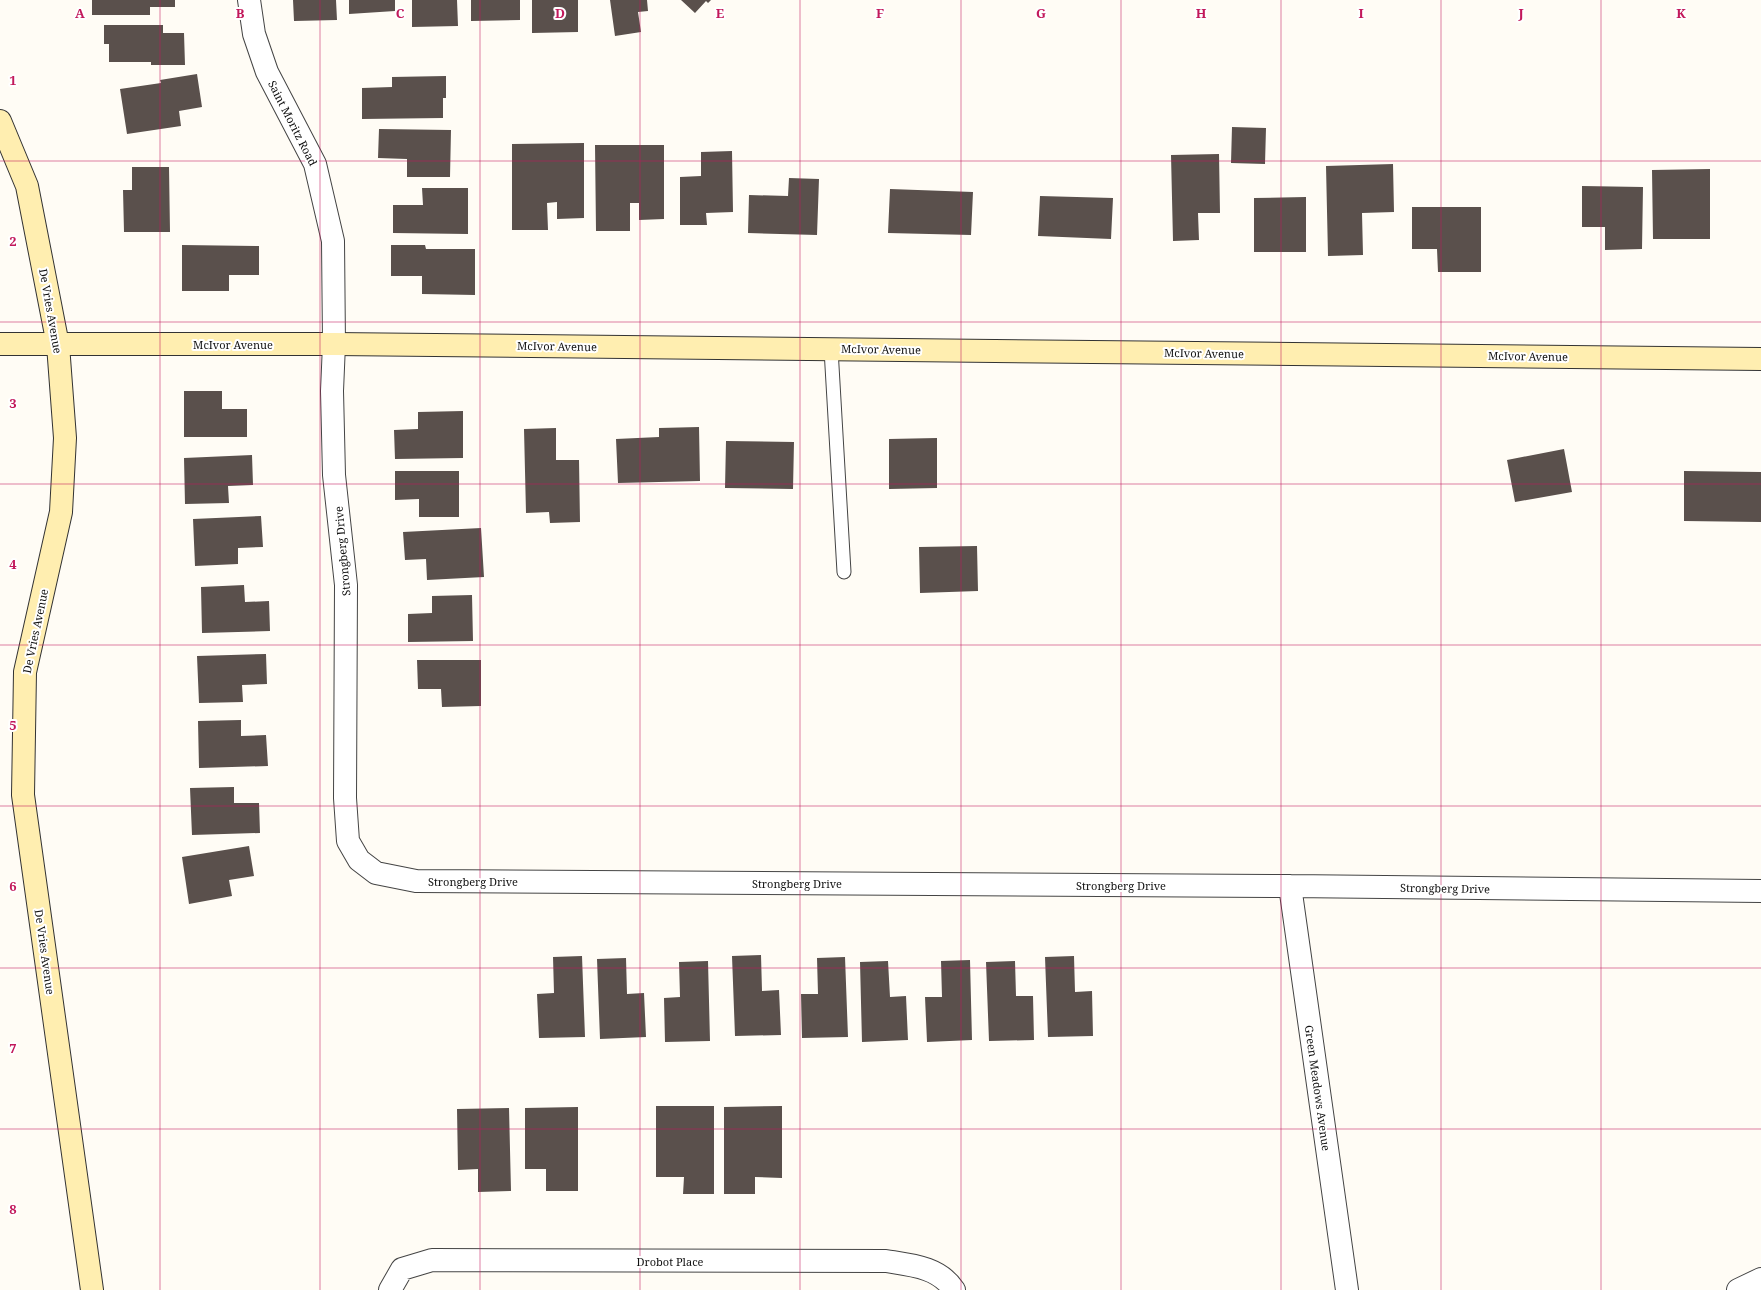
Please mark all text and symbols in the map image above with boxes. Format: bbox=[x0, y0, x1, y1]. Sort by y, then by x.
text: A bbox=[75, 4, 85, 22]
text: B bbox=[236, 4, 245, 22]
text: C bbox=[396, 4, 405, 22]
text: D bbox=[555, 4, 565, 22]
text: E bbox=[716, 4, 725, 22]
text: F bbox=[876, 4, 884, 22]
text: G bbox=[1036, 4, 1046, 22]
text: H bbox=[1196, 4, 1207, 22]
text: I bbox=[1358, 4, 1364, 22]
text: J bbox=[1517, 4, 1524, 22]
text: K bbox=[1676, 4, 1686, 22]
text: 1 bbox=[9, 71, 17, 89]
street label: Saint Moritz Road bbox=[265, 78, 321, 168]
text: 2 bbox=[9, 232, 17, 250]
street label: De Vries Avenue bbox=[36, 267, 66, 355]
street label: McIvor Avenue bbox=[193, 337, 273, 352]
street label: McIvor Avenue bbox=[517, 338, 597, 354]
street label: McIvor Avenue bbox=[841, 341, 921, 357]
street label: McIvor Avenue bbox=[1164, 345, 1244, 361]
street label: McIvor Avenue bbox=[1488, 348, 1568, 364]
text: 3 bbox=[9, 394, 17, 412]
street label: Strongberg Drive bbox=[331, 505, 353, 596]
text: 4 bbox=[9, 555, 17, 573]
street label: De Vries Avenue bbox=[19, 587, 51, 675]
text: 5 bbox=[9, 716, 17, 734]
street label: Strongberg Drive bbox=[428, 874, 518, 889]
street label: Strongberg Drive bbox=[752, 876, 842, 891]
text: 6 bbox=[9, 877, 17, 895]
street label: Strongberg Drive bbox=[1076, 878, 1166, 893]
street label: Strongberg Drive bbox=[1400, 880, 1490, 896]
street label: De Vries Avenue bbox=[32, 908, 58, 996]
street label: Green Meadows Avenue bbox=[1302, 1024, 1334, 1152]
text: 7 bbox=[9, 1039, 17, 1057]
text: 8 bbox=[9, 1200, 17, 1218]
street label: Drobot Place bbox=[637, 1254, 704, 1269]

